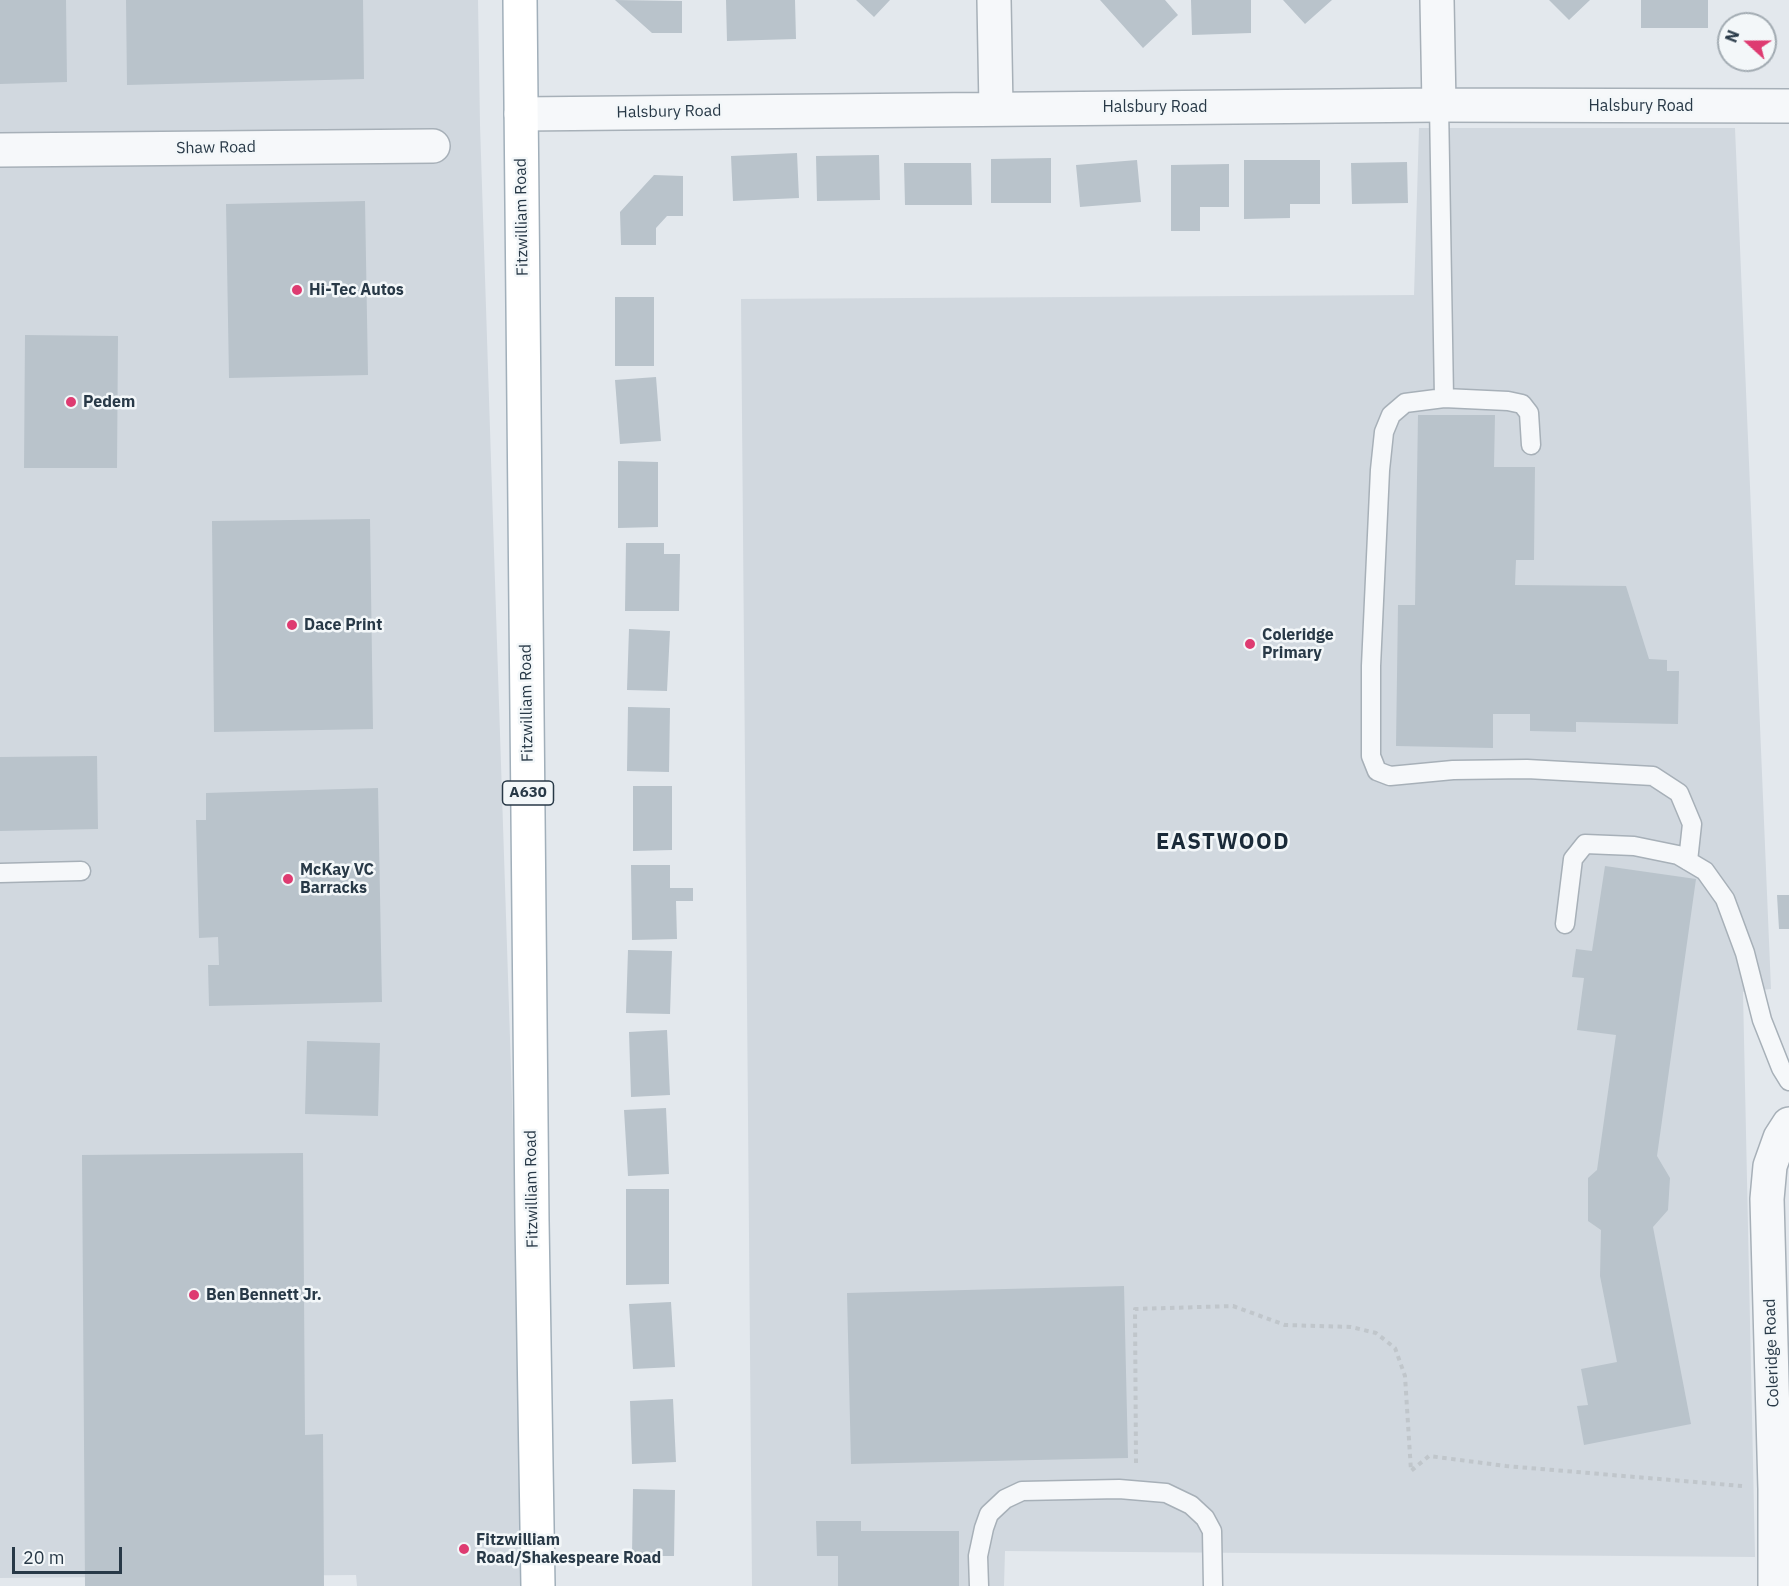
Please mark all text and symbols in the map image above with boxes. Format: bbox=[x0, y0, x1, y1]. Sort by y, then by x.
north arrow bbox=[1717, 12, 1777, 72]
text: N bbox=[1721, 27, 1743, 45]
street label: Halsbury Road bbox=[1589, 96, 1693, 116]
street label: Halsbury Road bbox=[1103, 97, 1207, 117]
street label: Halsbury Road bbox=[616, 101, 722, 123]
street label: Shaw Road bbox=[176, 138, 256, 158]
street label: Fitzwilliam Road bbox=[511, 158, 533, 276]
place label: Hi-Tec Autos bbox=[309, 280, 404, 300]
marker: Hi-Tec Autos bbox=[290, 283, 304, 297]
place label: Pedem bbox=[83, 392, 135, 412]
marker: Pedem bbox=[64, 395, 78, 409]
place label: Dace Print bbox=[304, 615, 382, 635]
marker: Dace Print bbox=[285, 618, 299, 632]
place label: Coleridge Primary bbox=[1262, 625, 1334, 663]
marker: Coleridge Primary bbox=[1243, 637, 1257, 651]
street label: Fitzwilliam Road bbox=[516, 644, 538, 762]
road number: A630 bbox=[502, 781, 554, 805]
district label: EASTWOOD bbox=[1156, 830, 1290, 856]
place label: McKay VC Barracks bbox=[300, 860, 374, 898]
marker: McKay VC Barracks bbox=[281, 872, 295, 886]
street label: Fitzwilliam Road bbox=[521, 1130, 543, 1248]
place label: Ben Bennett Jr. bbox=[206, 1285, 322, 1305]
marker: Ben Bennett Jr. bbox=[187, 1288, 201, 1302]
street label: Coleridge Road bbox=[1761, 1298, 1783, 1408]
place label: Fitzwilliam Road/Shakespeare Road bbox=[476, 1530, 661, 1568]
scale bar bbox=[15, 1535, 124, 1573]
marker: Fitzwilliam Road/Shakespeare Road bbox=[457, 1542, 471, 1556]
text: 20 m bbox=[23, 1546, 65, 1569]

